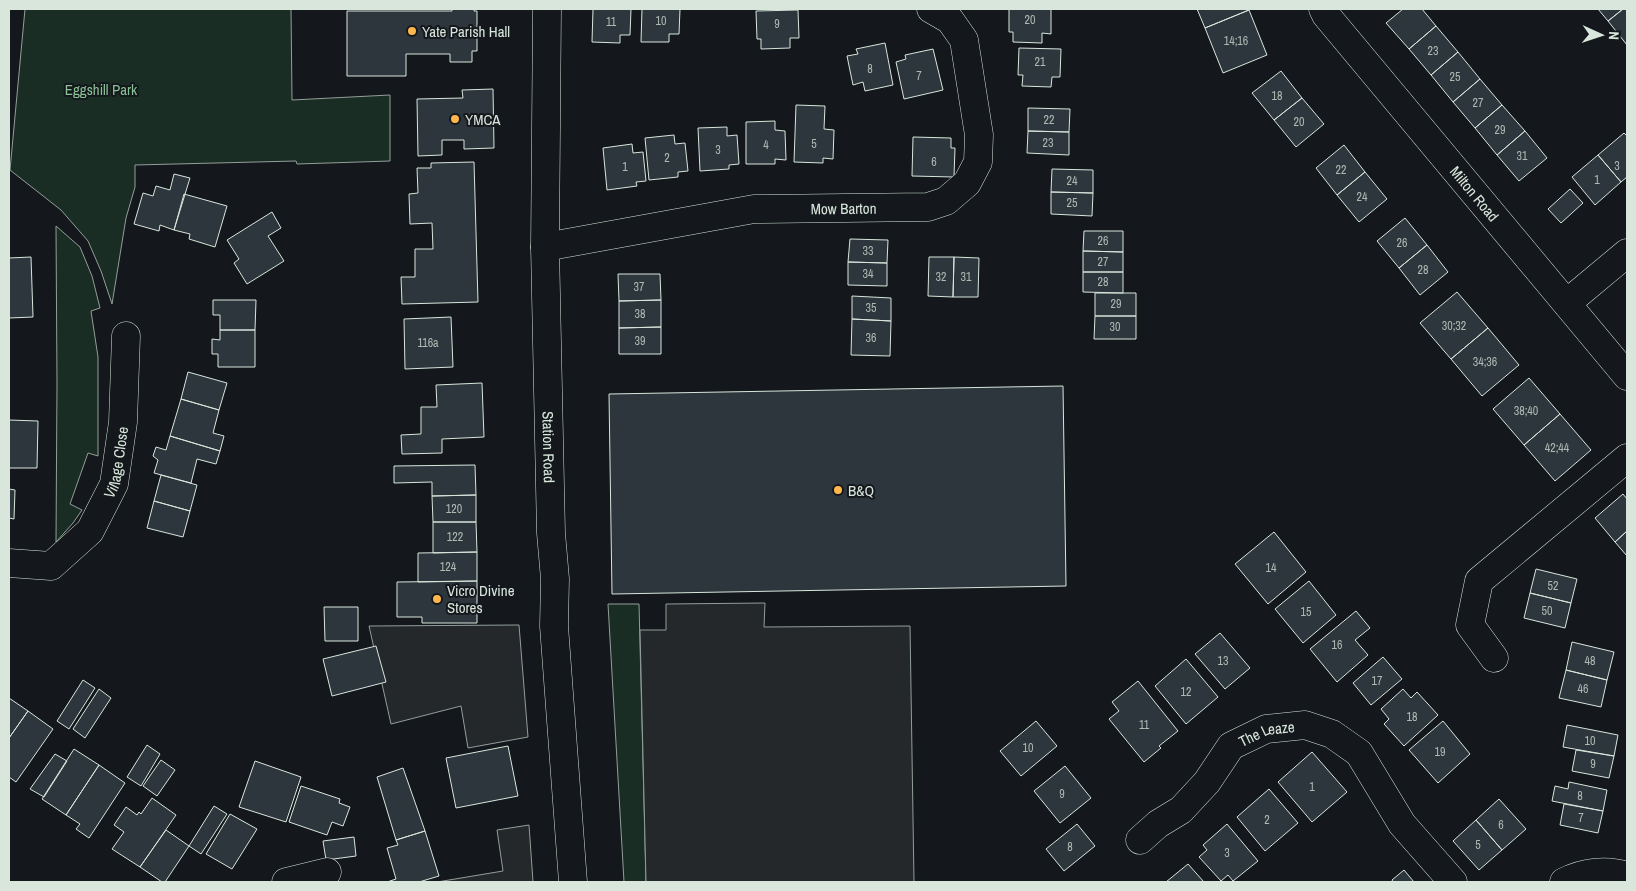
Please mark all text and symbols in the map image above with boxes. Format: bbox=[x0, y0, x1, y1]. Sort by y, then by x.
north arrow bbox=[1576, 10, 1626, 60]
house number: 20 bbox=[1025, 12, 1035, 28]
house number: 10 bbox=[656, 13, 666, 29]
house number: 11 bbox=[606, 14, 617, 30]
house number: 9 bbox=[774, 16, 780, 32]
place label: Yate Parish Hall bbox=[422, 21, 510, 42]
marker: Yate Parish Hall bbox=[406, 25, 418, 37]
text: N bbox=[1605, 31, 1623, 40]
house number: 14;16 bbox=[1224, 33, 1248, 49]
house number: 23 bbox=[1428, 43, 1438, 59]
house number: 21 bbox=[1035, 54, 1046, 70]
house number: 8 bbox=[867, 61, 873, 77]
house number: 7 bbox=[916, 68, 922, 84]
house number: 25 bbox=[1450, 69, 1461, 85]
park label: Eggshill Park bbox=[65, 79, 138, 100]
house number: 18 bbox=[1272, 88, 1282, 104]
house number: 27 bbox=[1473, 95, 1484, 111]
place label: YMCA bbox=[465, 109, 501, 130]
house number: 22 bbox=[1044, 112, 1054, 128]
marker: YMCA bbox=[449, 113, 461, 125]
house number: 20 bbox=[1294, 114, 1304, 130]
house number: 29 bbox=[1495, 122, 1505, 138]
house number: 23 bbox=[1043, 135, 1053, 151]
house number: 5 bbox=[811, 136, 817, 152]
house number: 4 bbox=[763, 137, 769, 153]
house number: 3 bbox=[715, 142, 721, 158]
house number: 31 bbox=[1517, 148, 1528, 164]
house number: 2 bbox=[664, 150, 670, 166]
house number: 6 bbox=[931, 154, 937, 170]
house number: 3 bbox=[1614, 158, 1620, 174]
house number: 1 bbox=[622, 159, 628, 175]
street label: Milton Road bbox=[1445, 161, 1504, 226]
house number: 22 bbox=[1336, 162, 1346, 178]
house number: 1 bbox=[1594, 172, 1600, 188]
house number: 24 bbox=[1067, 173, 1078, 189]
house number: 24 bbox=[1357, 189, 1368, 205]
house number: 25 bbox=[1067, 195, 1078, 211]
street label: Mow Barton bbox=[811, 197, 877, 219]
house number: 26 bbox=[1098, 233, 1108, 249]
house number: 26 bbox=[1397, 235, 1407, 251]
house number: 33 bbox=[863, 243, 873, 259]
house number: 27 bbox=[1098, 254, 1109, 270]
house number: 28 bbox=[1418, 262, 1428, 278]
house number: 34 bbox=[863, 266, 874, 282]
house number: 32 bbox=[936, 269, 946, 285]
house number: 31 bbox=[961, 269, 972, 285]
house number: 28 bbox=[1098, 274, 1108, 290]
house number: 37 bbox=[634, 279, 645, 295]
house number: 29 bbox=[1111, 296, 1121, 312]
house number: 35 bbox=[866, 300, 877, 316]
house number: 38 bbox=[635, 306, 645, 322]
house number: 30;32 bbox=[1442, 318, 1466, 334]
house number: 30 bbox=[1110, 319, 1120, 335]
house number: 36 bbox=[866, 330, 876, 346]
house number: 39 bbox=[635, 333, 645, 349]
house number: 116a bbox=[417, 335, 439, 351]
house number: 34;36 bbox=[1473, 354, 1497, 370]
house number: 38;40 bbox=[1514, 403, 1538, 419]
street label: Station Road bbox=[538, 411, 560, 483]
street label: Village Close bbox=[98, 425, 133, 502]
house number: 42;44 bbox=[1545, 440, 1570, 456]
place label: B&Q bbox=[848, 480, 874, 501]
marker: B&Q bbox=[832, 484, 844, 496]
house number: 120 bbox=[446, 501, 462, 517]
house number: 122 bbox=[447, 529, 463, 545]
house number: 124 bbox=[440, 559, 457, 575]
house number: 14 bbox=[1266, 560, 1277, 576]
house number: 52 bbox=[1548, 578, 1558, 594]
place label: Vicro Divine Stores bbox=[447, 580, 515, 618]
marker: Vicro Divine Stores bbox=[431, 593, 443, 605]
house number: 50 bbox=[1542, 603, 1552, 619]
house number: 15 bbox=[1301, 604, 1312, 620]
house number: 16 bbox=[1332, 637, 1342, 653]
house number: 13 bbox=[1218, 653, 1228, 669]
house number: 48 bbox=[1585, 653, 1595, 669]
house number: 17 bbox=[1372, 673, 1383, 689]
house number: 46 bbox=[1578, 681, 1588, 697]
house number: 12 bbox=[1181, 684, 1191, 700]
house number: 18 bbox=[1407, 709, 1417, 725]
street label: The Leaze bbox=[1235, 716, 1296, 751]
house number: 11 bbox=[1139, 717, 1150, 733]
house number: 10 bbox=[1585, 733, 1595, 749]
house number: 10 bbox=[1023, 740, 1033, 756]
house number: 19 bbox=[1435, 744, 1445, 760]
house number: 9 bbox=[1590, 756, 1596, 772]
house number: 1 bbox=[1309, 779, 1315, 795]
house number: 9 bbox=[1059, 786, 1065, 802]
house number: 8 bbox=[1577, 788, 1583, 804]
house number: 7 bbox=[1578, 810, 1584, 826]
house number: 2 bbox=[1264, 812, 1270, 828]
house number: 6 bbox=[1498, 817, 1504, 833]
house number: 5 bbox=[1475, 837, 1481, 853]
house number: 8 bbox=[1067, 839, 1073, 855]
house number: 3 bbox=[1224, 845, 1230, 861]

